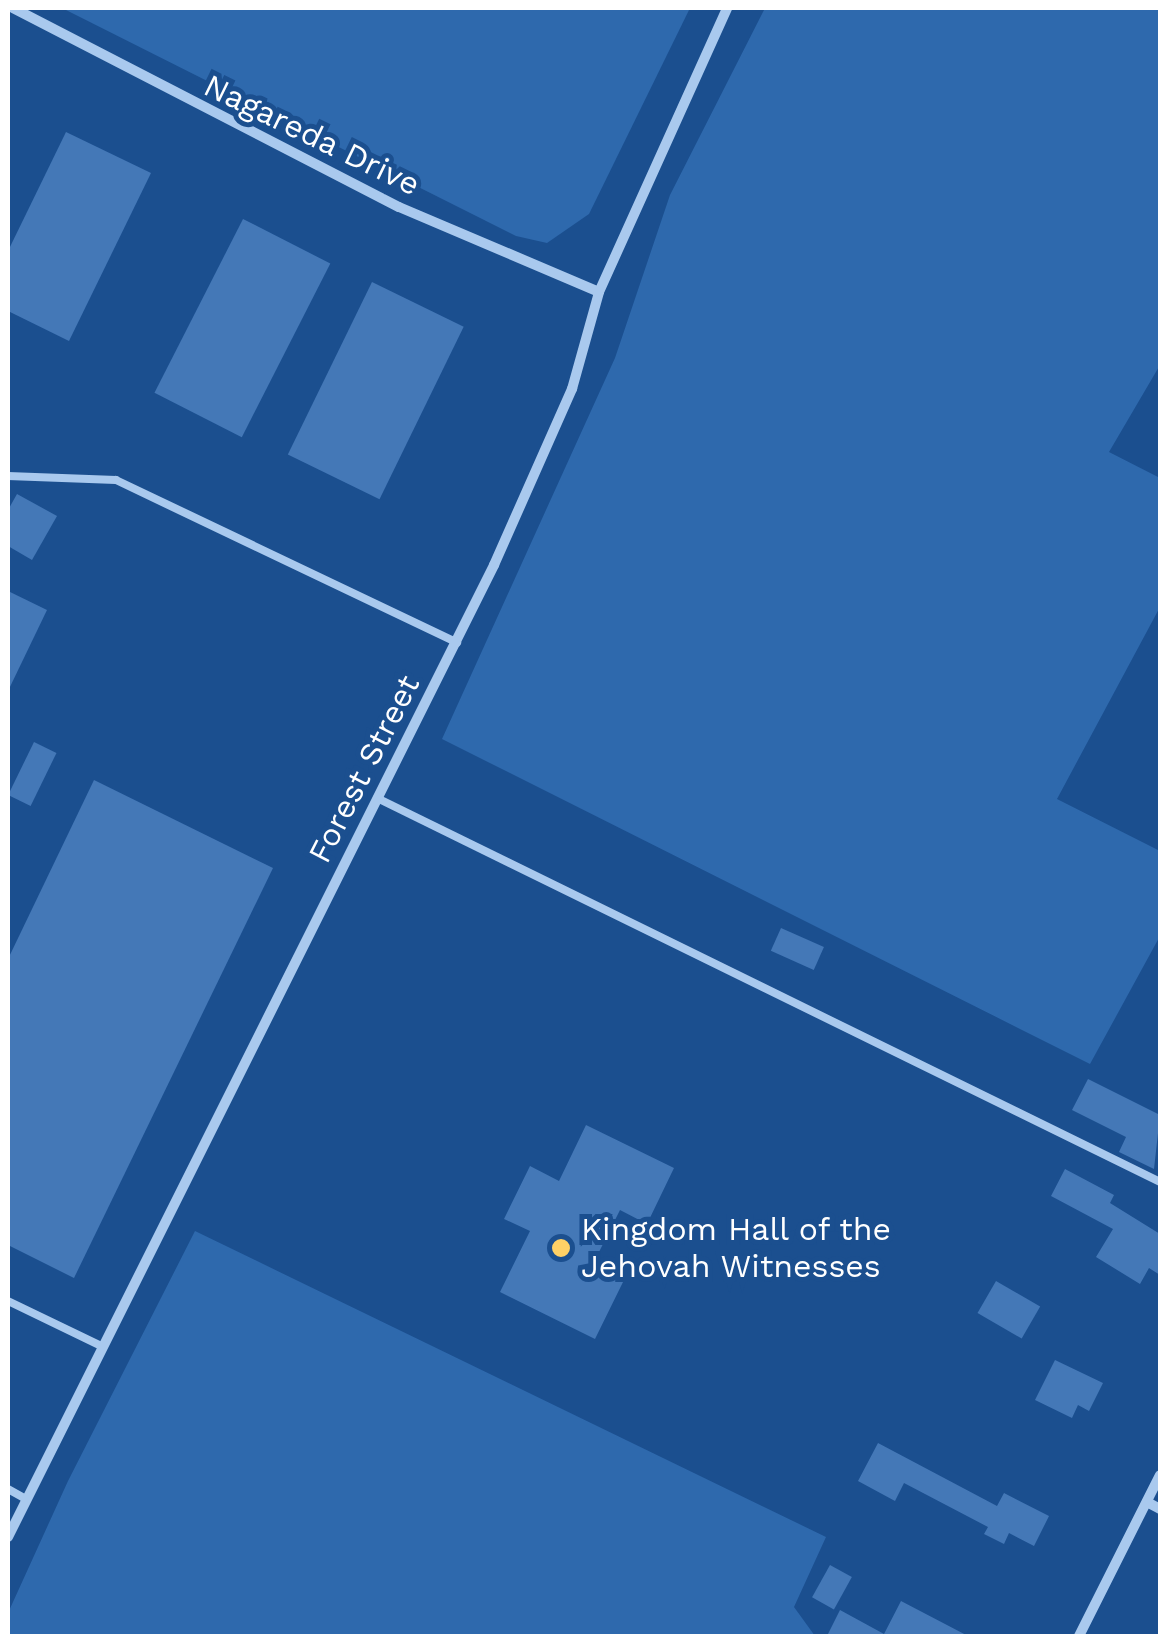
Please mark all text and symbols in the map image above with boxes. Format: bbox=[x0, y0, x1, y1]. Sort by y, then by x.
street label: Nagareda Drive bbox=[197, 66, 427, 204]
street label: Forest Street bbox=[300, 669, 428, 869]
place label: Kingdom Hall of the Jehovah Witnesses bbox=[581, 1211, 894, 1286]
marker: Kingdom Hall of the Jehovah Witnesses bbox=[550, 1237, 572, 1259]

